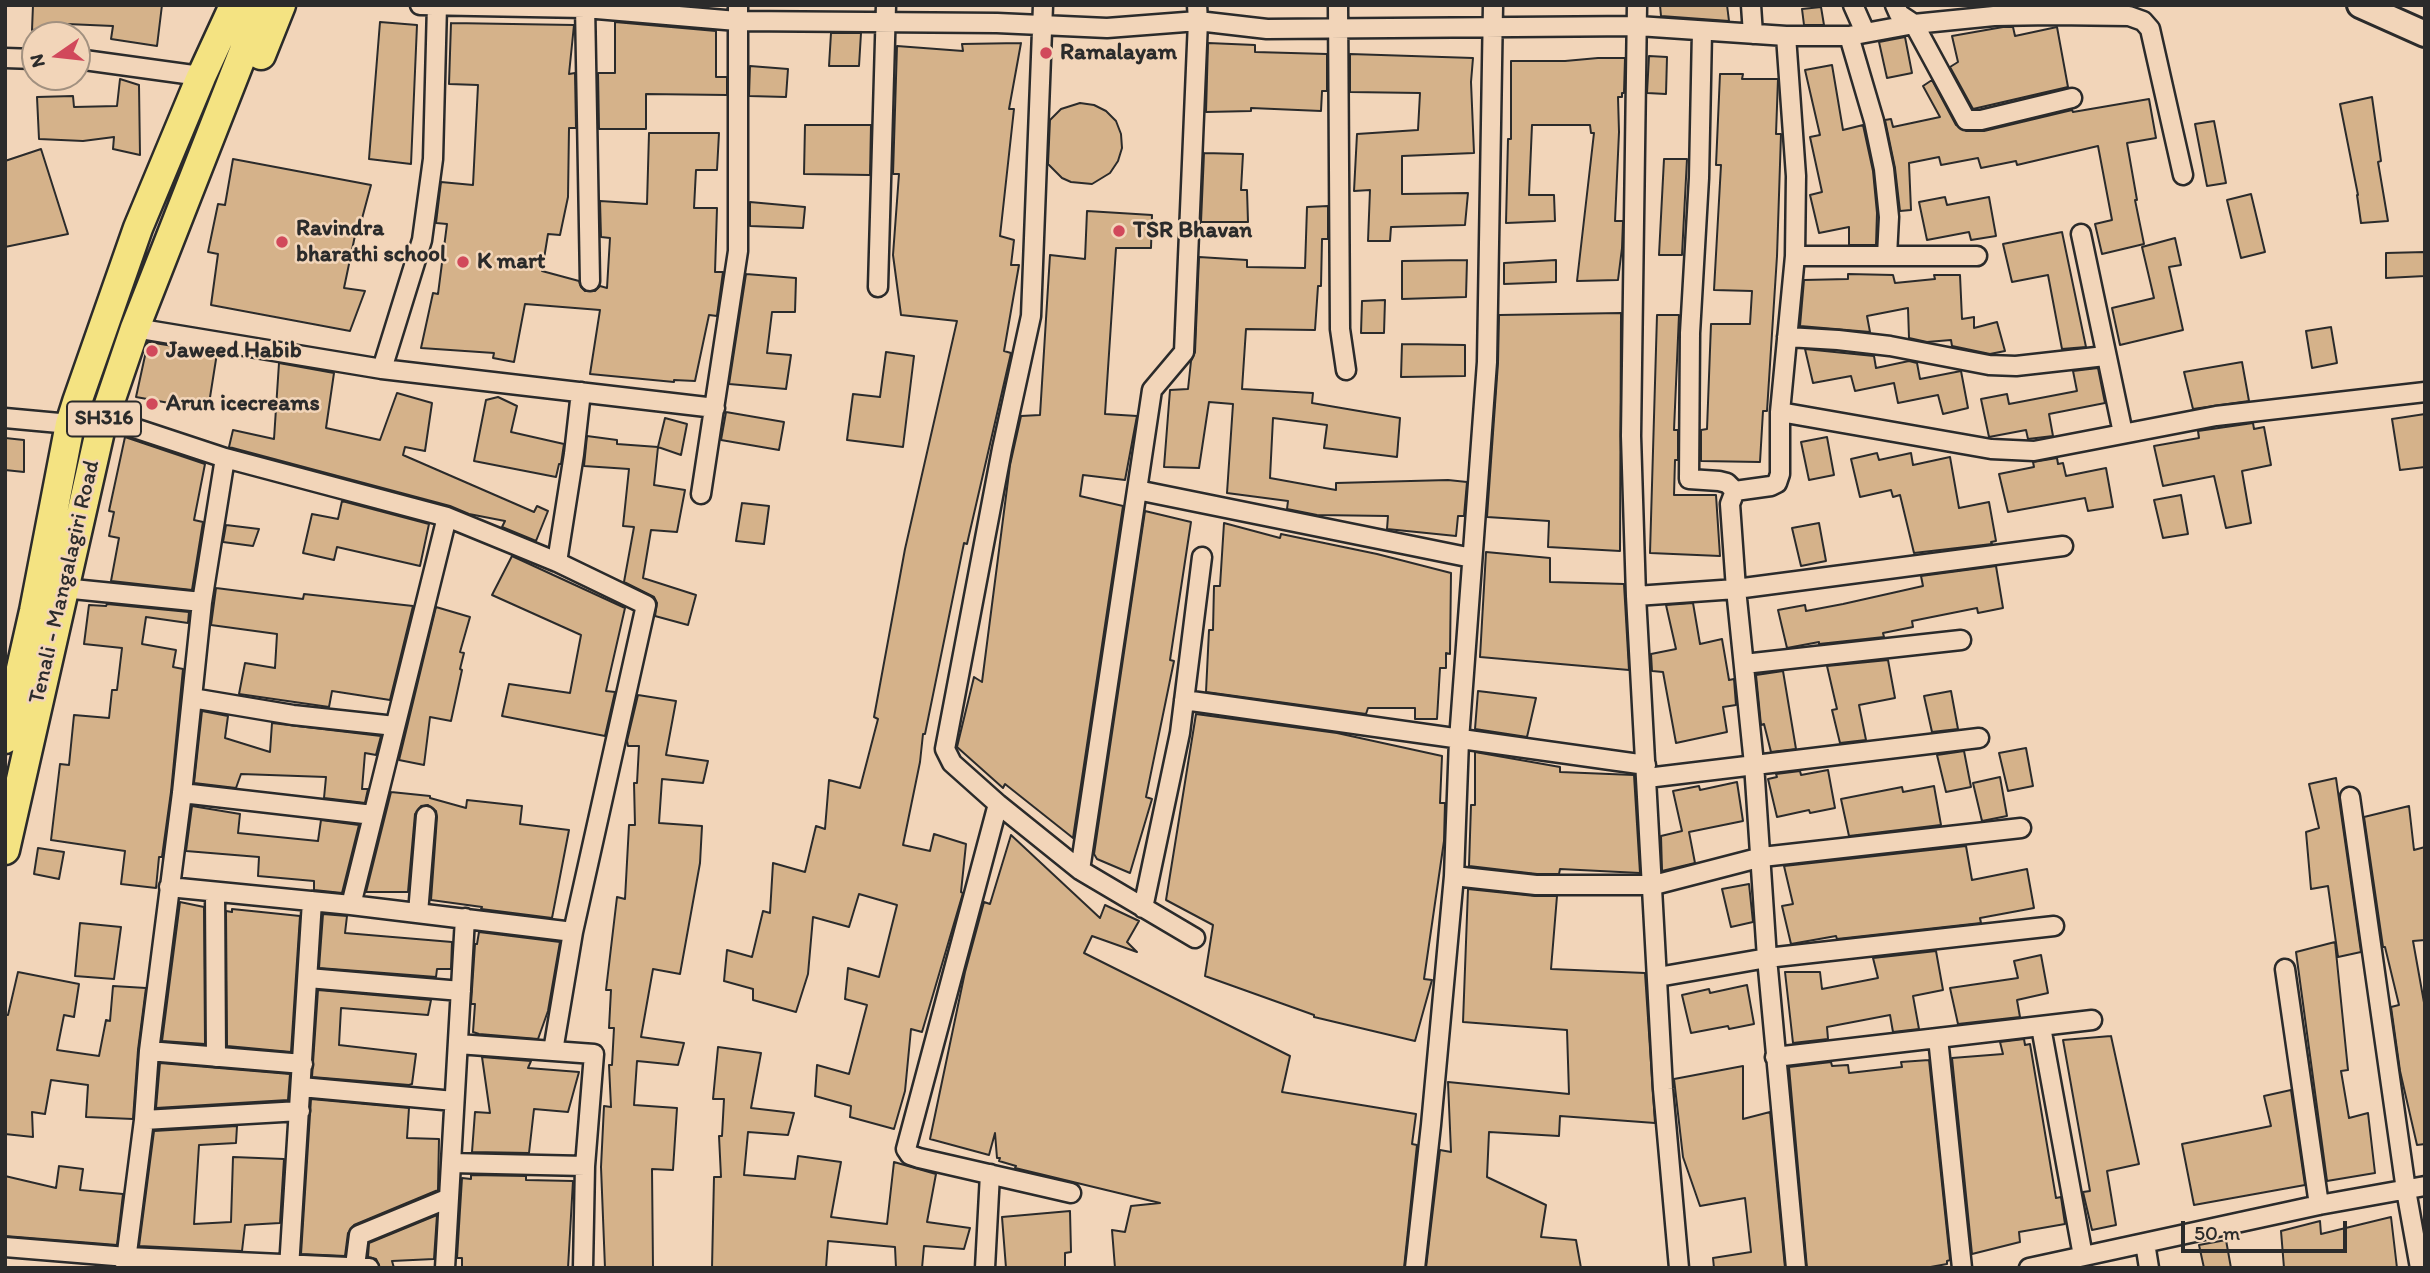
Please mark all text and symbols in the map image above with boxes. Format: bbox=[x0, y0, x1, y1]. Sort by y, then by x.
north arrow bbox=[21, 21, 91, 91]
place label: Ramalayam bbox=[1060, 39, 1177, 67]
marker: Ramalayam bbox=[1038, 45, 1054, 61]
text: N bbox=[24, 52, 50, 70]
place label: Ravindra bharathi school bbox=[296, 215, 446, 269]
place label: TSR Bhavan bbox=[1133, 217, 1252, 245]
marker: TSR Bhavan bbox=[1111, 223, 1127, 239]
marker: Ravindra bharathi school bbox=[274, 234, 290, 250]
place label: K mart bbox=[477, 248, 546, 276]
marker: K mart bbox=[455, 254, 471, 270]
place label: Jaweed Habib bbox=[166, 337, 302, 365]
marker: Jaweed Habib bbox=[144, 343, 160, 359]
place label: Arun icecreams bbox=[166, 390, 320, 418]
marker: Arun icecreams bbox=[144, 396, 160, 412]
road number: SH316 bbox=[67, 402, 141, 436]
street label: Tenali - Mangalagiri Road bbox=[24, 457, 106, 707]
scale bar bbox=[2185, 1206, 2351, 1250]
text: 50 m bbox=[2194, 1220, 2240, 1245]

